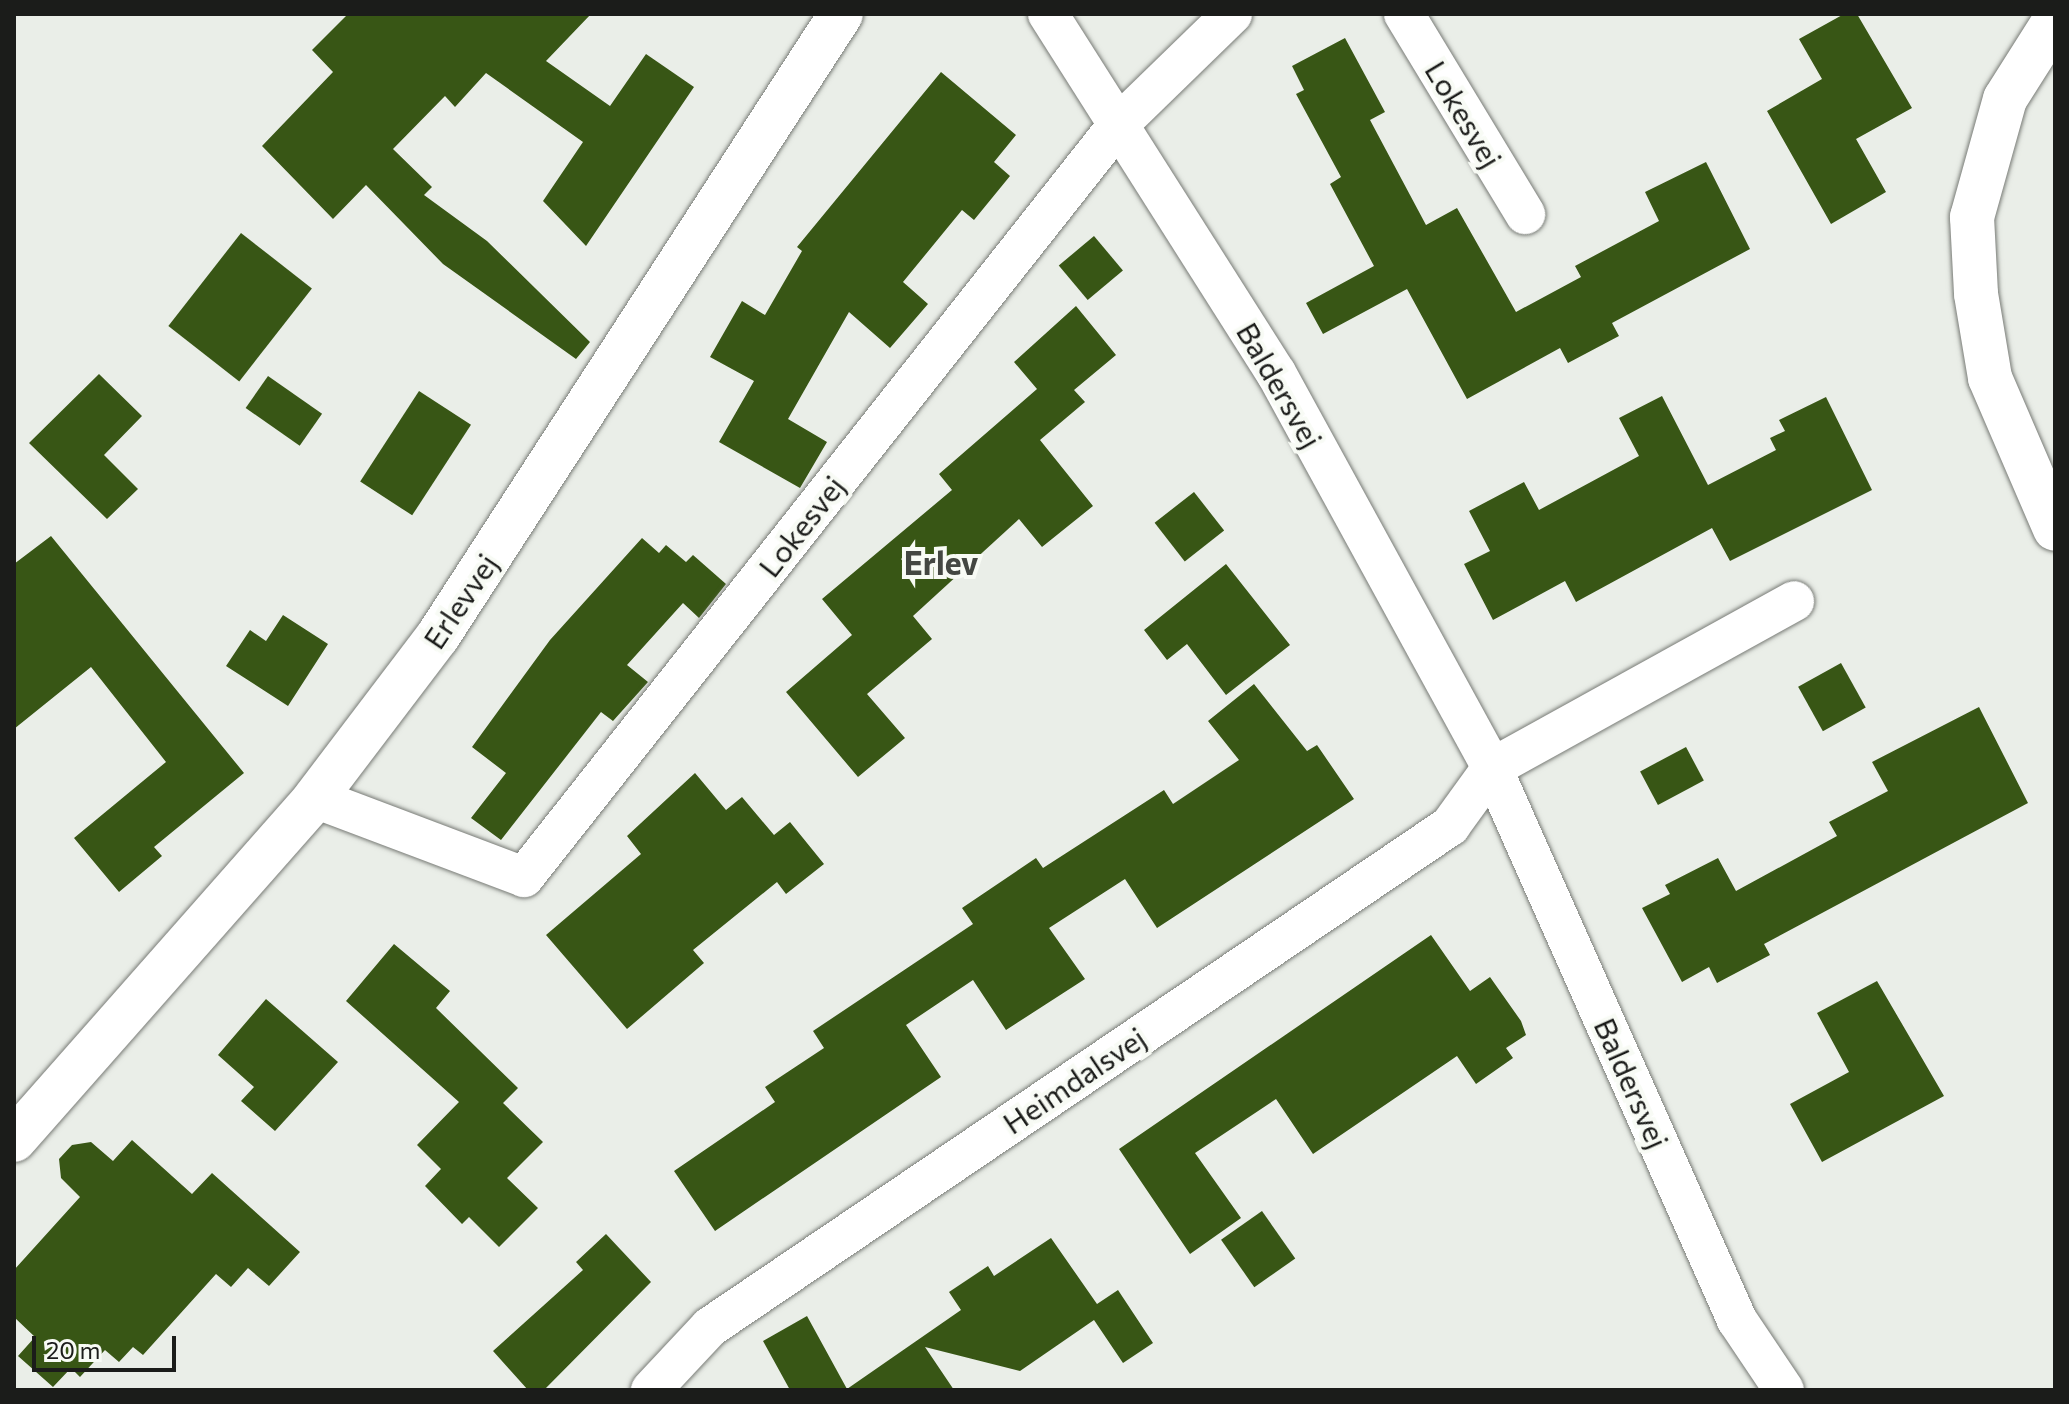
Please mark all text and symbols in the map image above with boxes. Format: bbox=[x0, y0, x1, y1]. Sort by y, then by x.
street label: Lokesvej bbox=[1418, 54, 1510, 174]
street label: Baldersvej bbox=[1230, 316, 1330, 454]
street label: Lokesvej bbox=[750, 468, 852, 584]
district label: Erlev bbox=[904, 543, 978, 581]
street label: Erlevvej bbox=[415, 547, 505, 655]
street label: Baldersvej bbox=[1587, 1012, 1677, 1154]
street label: Heimdalsvej bbox=[996, 1019, 1152, 1141]
scale bar bbox=[36, 1320, 180, 1370]
text: 20 m bbox=[46, 1335, 100, 1364]

